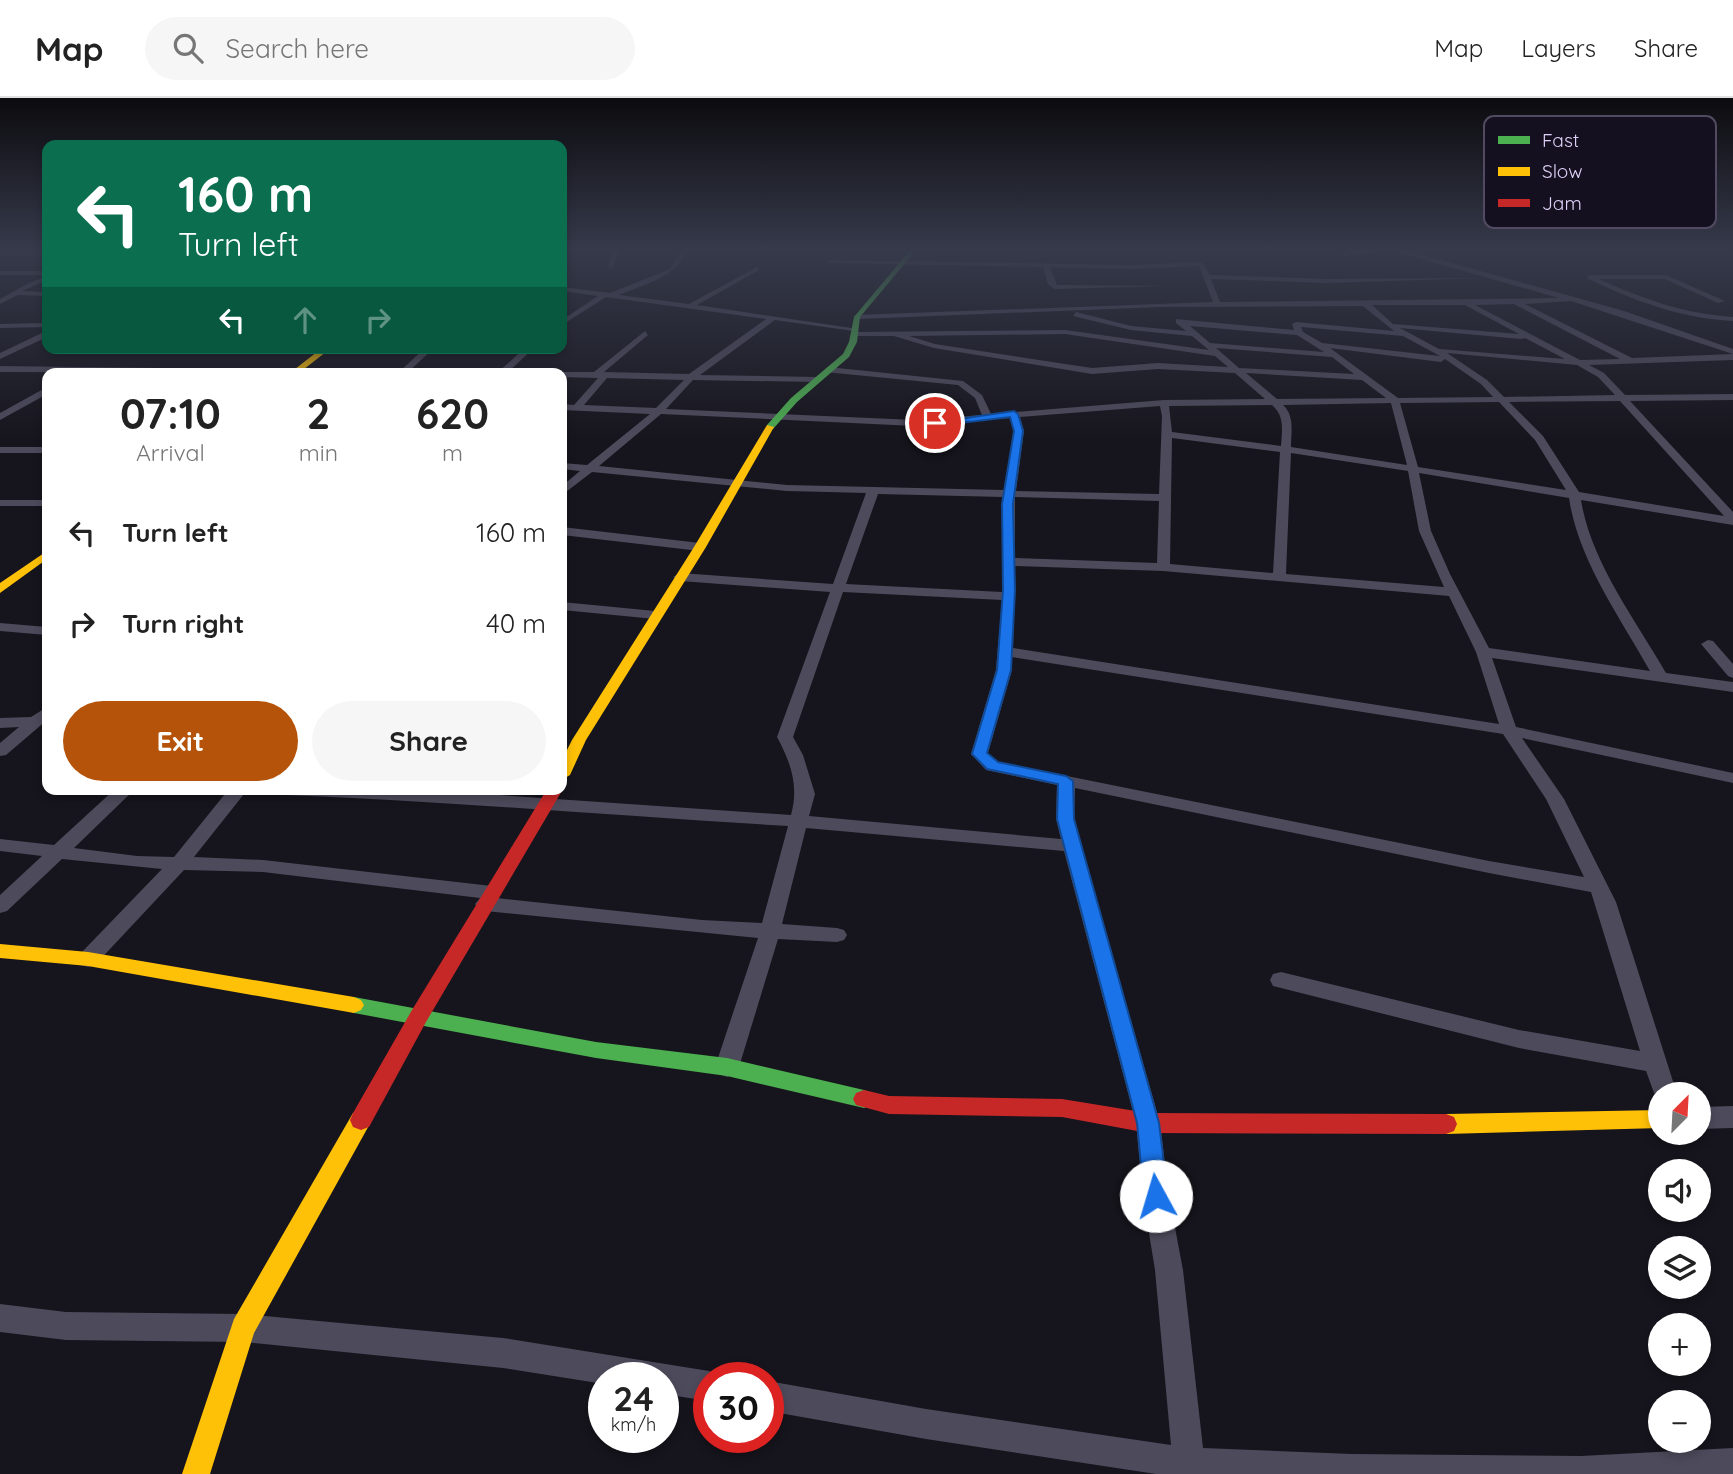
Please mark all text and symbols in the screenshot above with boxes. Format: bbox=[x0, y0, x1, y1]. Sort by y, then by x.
search box bbox=[145, 17, 635, 80]
text: Map bbox=[35, 28, 103, 69]
icon: search bbox=[169, 29, 207, 67]
text: Search here bbox=[225, 32, 369, 65]
text: Map bbox=[1434, 33, 1483, 63]
text: Layers bbox=[1521, 33, 1596, 63]
text: Share bbox=[1634, 33, 1698, 63]
legend bbox=[1484, 116, 1716, 228]
text: Fast bbox=[1542, 128, 1579, 152]
text: Slow bbox=[1542, 159, 1583, 183]
text: 160 m bbox=[178, 163, 313, 224]
icon: left bbox=[63, 168, 154, 259]
text: Jam bbox=[1542, 191, 1582, 215]
text: Turn left bbox=[178, 224, 299, 264]
icon: left bbox=[213, 301, 251, 339]
icon: ahead bbox=[286, 301, 324, 339]
icon: right bbox=[359, 301, 397, 339]
text: 07:10 bbox=[120, 387, 221, 440]
text: 2 bbox=[306, 387, 330, 440]
text: 620 bbox=[416, 387, 489, 440]
pin bbox=[905, 393, 965, 453]
icon: arrive bbox=[916, 404, 954, 442]
text: Arrival bbox=[136, 438, 205, 467]
text: min bbox=[299, 438, 338, 467]
text: m bbox=[442, 438, 463, 467]
icon: left bbox=[63, 514, 101, 552]
text: Turn left bbox=[122, 516, 229, 549]
text: 160 m bbox=[476, 516, 546, 549]
icon: right bbox=[63, 605, 101, 643]
text: Turn right bbox=[122, 607, 244, 640]
text: 40 m bbox=[486, 607, 546, 640]
button: Exit bbox=[63, 701, 298, 781]
button: Share bbox=[312, 701, 546, 781]
north arrow bbox=[1648, 1082, 1712, 1144]
map controls bbox=[1648, 1082, 1711, 1453]
position arrow bbox=[1119, 1159, 1193, 1233]
button: sound bbox=[1648, 1159, 1711, 1222]
button: layers bbox=[1648, 1236, 1711, 1299]
button: + bbox=[1648, 1313, 1711, 1376]
speed limit sign: 30 bbox=[693, 1362, 784, 1453]
text: 24 bbox=[613, 1376, 654, 1420]
button: − bbox=[1648, 1390, 1711, 1453]
text: km/h bbox=[611, 1413, 656, 1436]

